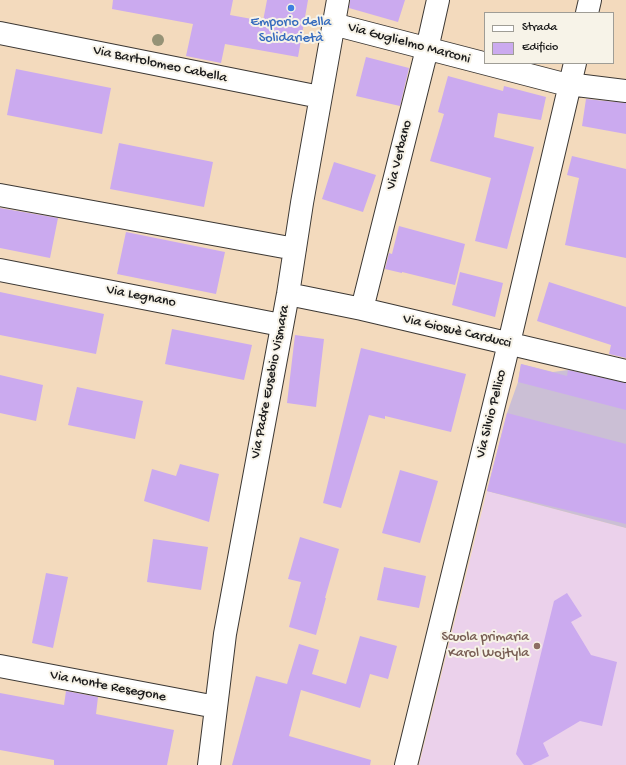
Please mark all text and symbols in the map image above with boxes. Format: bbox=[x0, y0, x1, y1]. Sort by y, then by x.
marker: Emporio della Solidarietà bbox=[286, 3, 296, 13]
legend bbox=[484, 12, 614, 64]
place label: Emporio della Solidarietà bbox=[251, 15, 331, 48]
street label: Via Guglielmo Marconi bbox=[346, 20, 472, 68]
text: Strada bbox=[522, 21, 557, 35]
text: Edificio bbox=[522, 41, 558, 55]
street label: Via Bartolomeo Cabella bbox=[91, 43, 229, 87]
street label: Via Verbano bbox=[383, 119, 417, 191]
street label: Via Legnano bbox=[105, 282, 177, 312]
street label: Via Padre Eusebio Vismara bbox=[248, 304, 294, 460]
street label: Via Giosuè Carducci bbox=[401, 311, 513, 353]
street label: Via Silvio Pellico bbox=[473, 368, 511, 460]
place label: Scuola primaria Karol Wojtyla bbox=[441, 630, 529, 662]
marker: Scuola primaria Karol Wojtyla bbox=[532, 641, 542, 651]
street label: Via Monte Resegone bbox=[49, 668, 167, 706]

